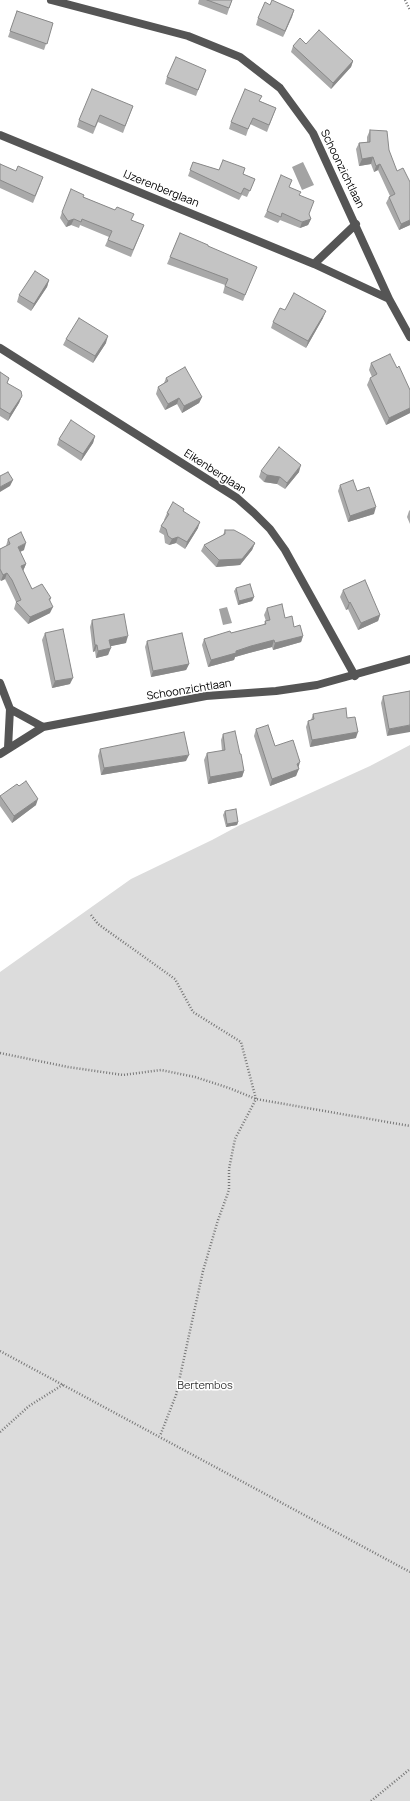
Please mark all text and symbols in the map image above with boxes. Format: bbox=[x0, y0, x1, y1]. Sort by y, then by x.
street label: Schoonzichtlaan bbox=[317, 128, 367, 210]
street label: IJzerenberglaan bbox=[121, 168, 201, 210]
street label: Eikenberglaan bbox=[181, 447, 249, 497]
street label: Schoonzichtlaan bbox=[146, 677, 232, 703]
park label: Bertembos bbox=[177, 1379, 233, 1393]

